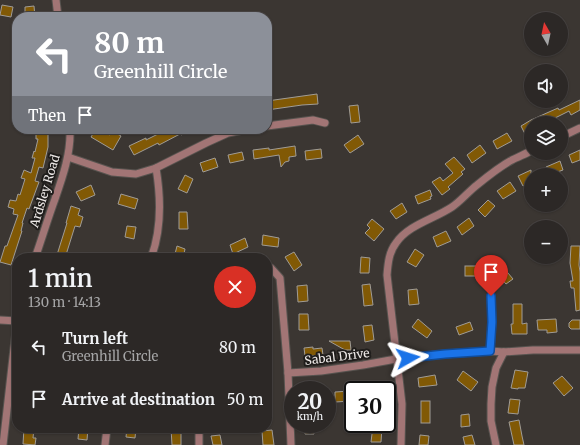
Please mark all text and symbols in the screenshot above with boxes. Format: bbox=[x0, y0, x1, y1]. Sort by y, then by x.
north arrow bbox=[524, 12, 568, 56]
map controls bbox=[524, 12, 568, 264]
text: 80 m bbox=[94, 25, 165, 61]
icon: left bbox=[28, 28, 80, 80]
text: Greenhill Circle bbox=[94, 60, 227, 83]
button: sound bbox=[524, 64, 568, 108]
icon: arrive bbox=[74, 104, 96, 126]
text: Then bbox=[28, 106, 66, 125]
button: layers bbox=[524, 116, 568, 160]
street label: Ardsley Road bbox=[26, 153, 63, 230]
button: + bbox=[524, 168, 568, 212]
button: − bbox=[524, 220, 568, 264]
pin bbox=[474, 255, 508, 296]
icon: arrive bbox=[480, 261, 502, 283]
text: 1 min bbox=[28, 263, 93, 294]
button: close bbox=[214, 266, 256, 308]
text: 130 m · 14:13 bbox=[28, 294, 101, 311]
text: Turn left bbox=[62, 329, 128, 348]
icon: left bbox=[28, 336, 50, 358]
position arrow bbox=[387, 337, 429, 379]
text: 80 m bbox=[219, 338, 256, 357]
street label: Sabal Drive bbox=[304, 345, 370, 368]
text: Greenhill Circle bbox=[62, 348, 158, 365]
speed limit sign: 30 bbox=[344, 381, 396, 433]
icon: arrive bbox=[28, 388, 50, 410]
text: 20 bbox=[298, 389, 322, 414]
text: Arrive at destination bbox=[62, 390, 215, 409]
text: 50 m bbox=[227, 390, 263, 409]
text: km/h bbox=[297, 410, 323, 423]

